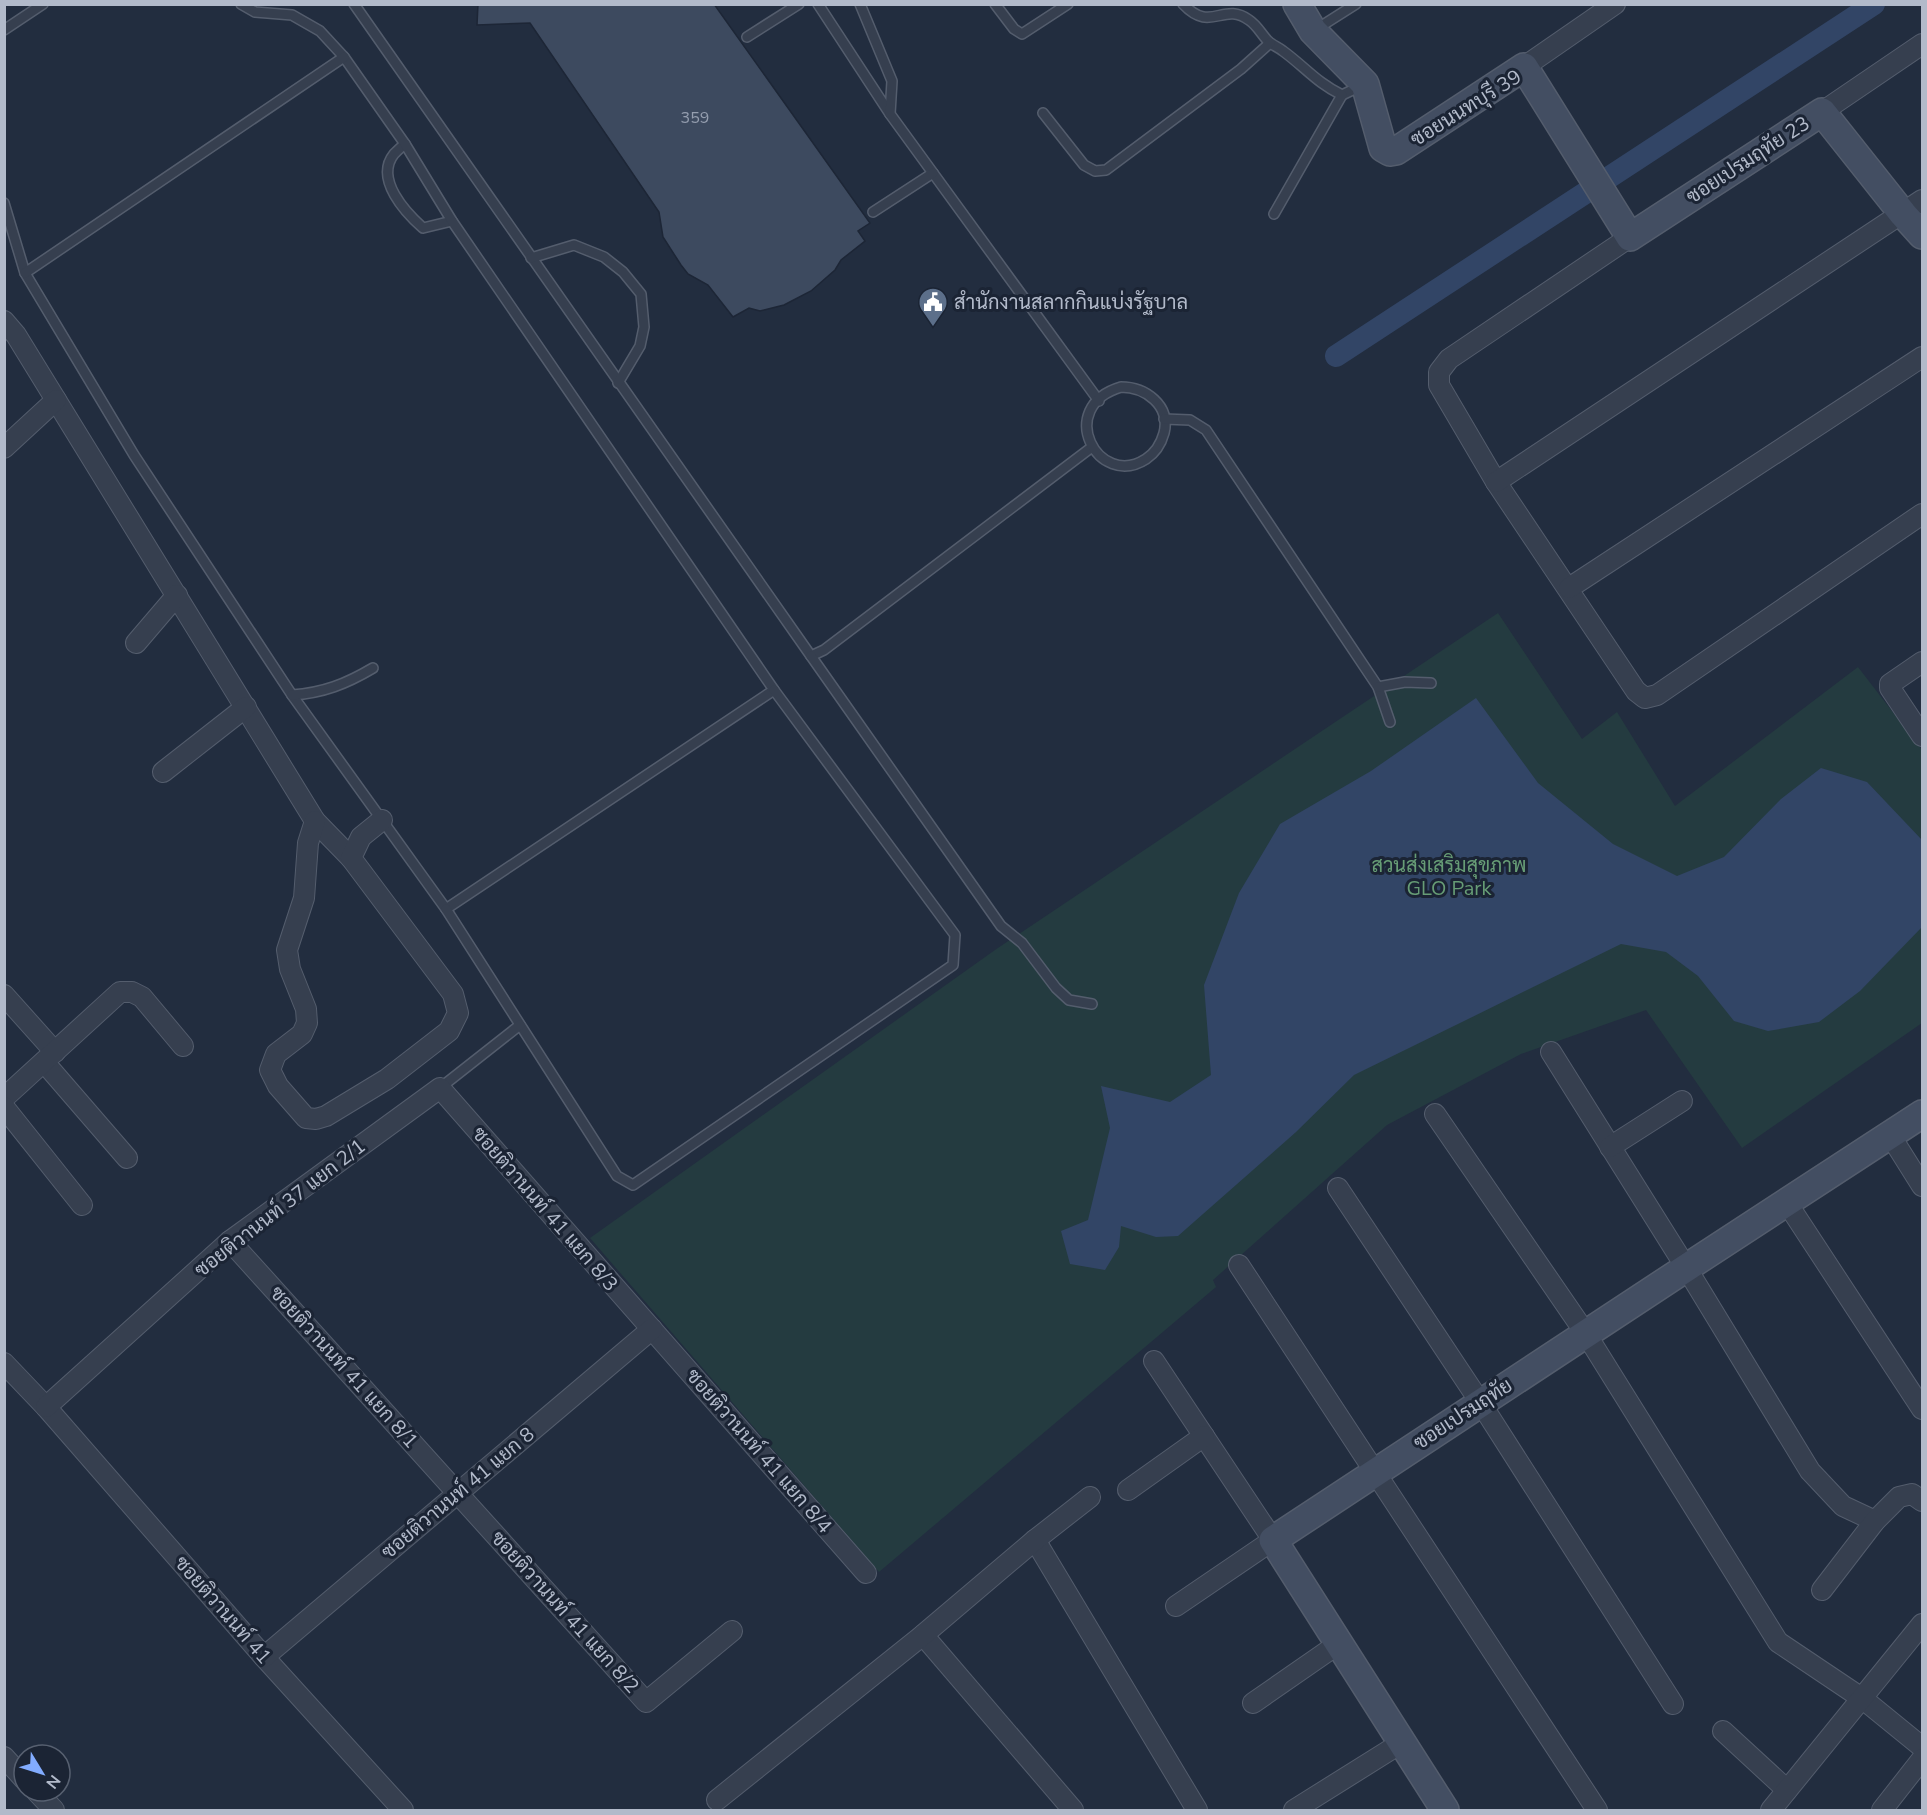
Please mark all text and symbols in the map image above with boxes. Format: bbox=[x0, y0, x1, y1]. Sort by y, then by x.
street label: ซอยนนทบุรี 39 bbox=[1405, 63, 1527, 153]
house number: 359 bbox=[681, 107, 709, 129]
street label: ซอยเปรมฤทัย 23 bbox=[1681, 110, 1815, 210]
public building icon: สำนักงานสลากกินแบ่งรัฐบาล bbox=[917, 286, 949, 328]
place label: สำนักงานสลากกินแบ่งรัฐบาล bbox=[954, 289, 1188, 316]
park label: สวนส่งเสริมสุขภาพ GLO Park bbox=[1372, 852, 1526, 902]
street label: ซอยติวานนท์ 41 แยก 8/3 bbox=[466, 1120, 625, 1297]
street label: ซอยติวานนท์ 37 แยก 2/1 bbox=[188, 1132, 371, 1283]
street label: ซอยติวานนท์ 41 แยก 8/1 bbox=[264, 1279, 425, 1454]
street label: ซอยติวานนท์ 41 แยก 8/4 bbox=[680, 1362, 839, 1539]
street label: ซอยเปรมฤทัย bbox=[1408, 1372, 1518, 1456]
street label: ซอยติวานนท์ 41 แยก 8 bbox=[375, 1420, 540, 1565]
street label: ซอยติวานนท์ 41 แยก 8/2 bbox=[485, 1524, 646, 1699]
street label: ซอยติวานนท์ 41 bbox=[168, 1549, 278, 1670]
north arrow bbox=[12, 1743, 72, 1803]
text: N bbox=[41, 1770, 65, 1793]

